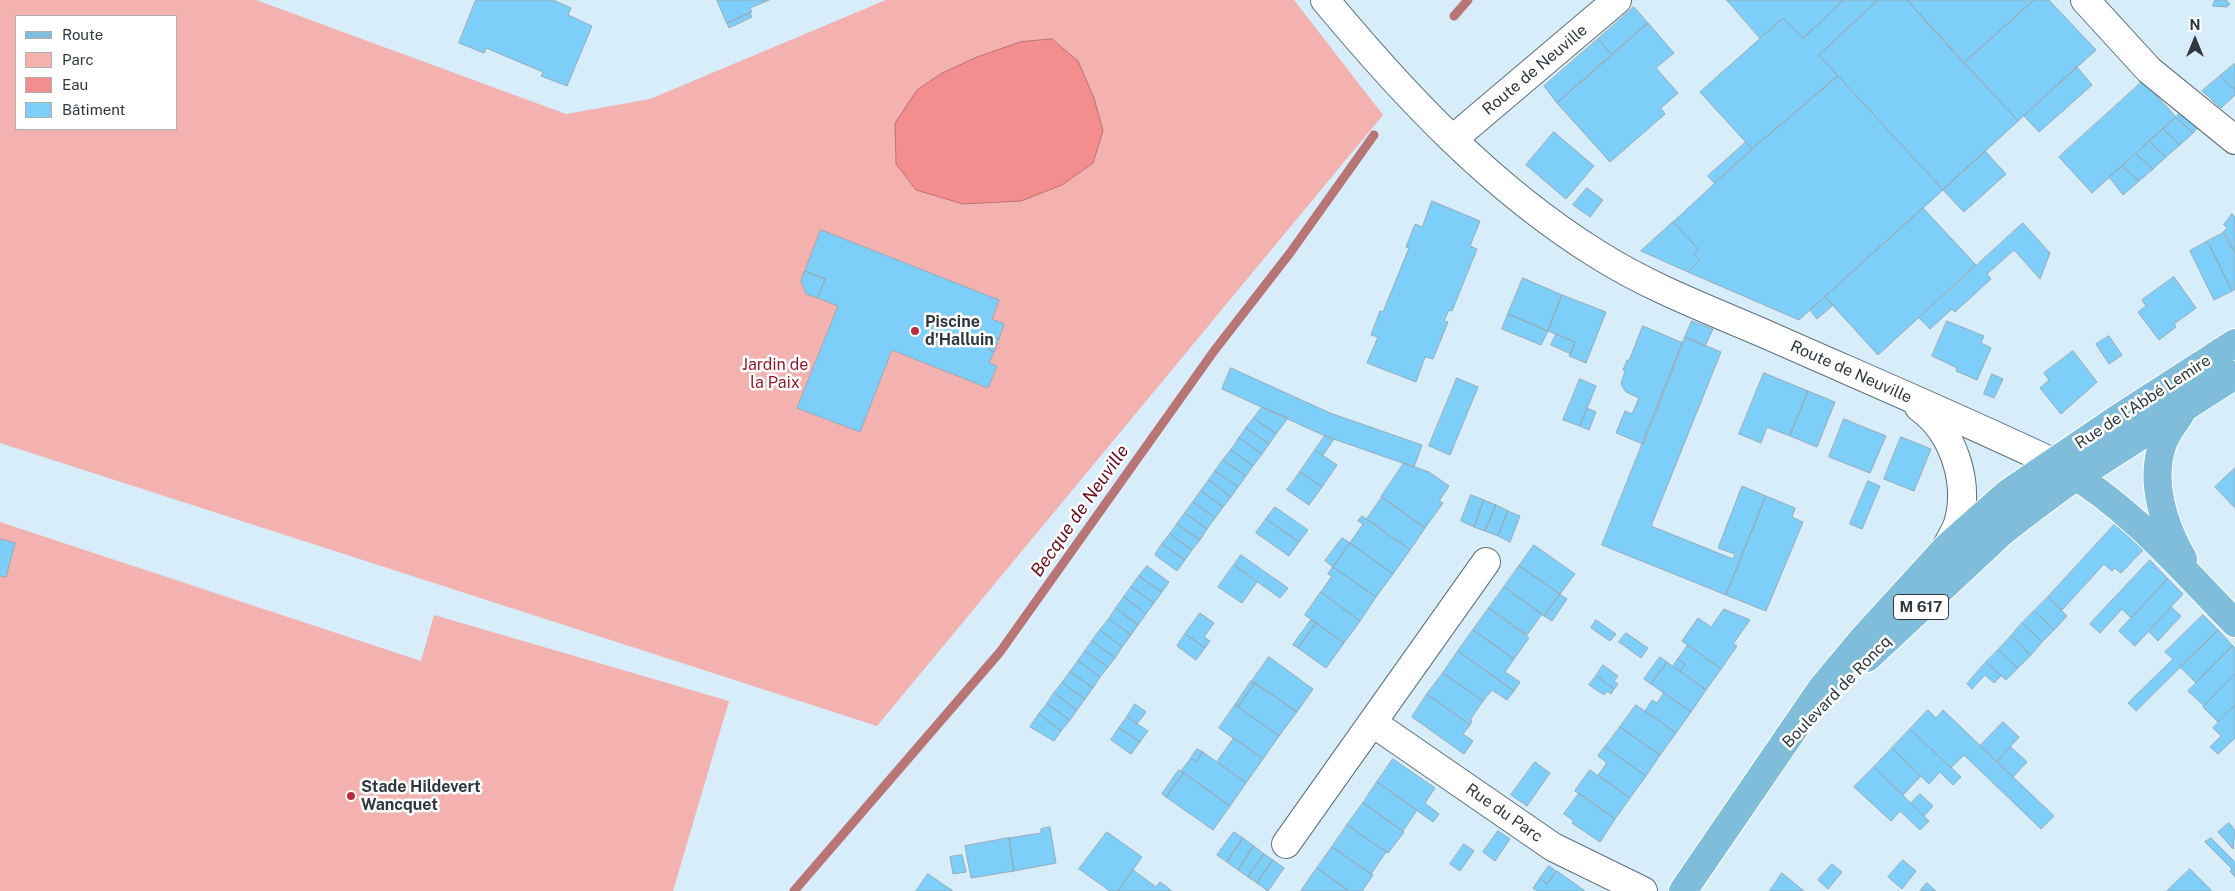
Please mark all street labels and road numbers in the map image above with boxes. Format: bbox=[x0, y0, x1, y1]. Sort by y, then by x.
street label: Route de Neuville bbox=[1479, 21, 1591, 119]
street label: Route de Neuville bbox=[1787, 337, 1915, 407]
street label: Rue de l'Abbé Lemire bbox=[2072, 351, 2214, 453]
road number: M 617 bbox=[1894, 594, 1948, 620]
street label: Boulevard de Roncq bbox=[1779, 632, 1895, 752]
street label: Rue du Parc bbox=[1462, 780, 1546, 846]

